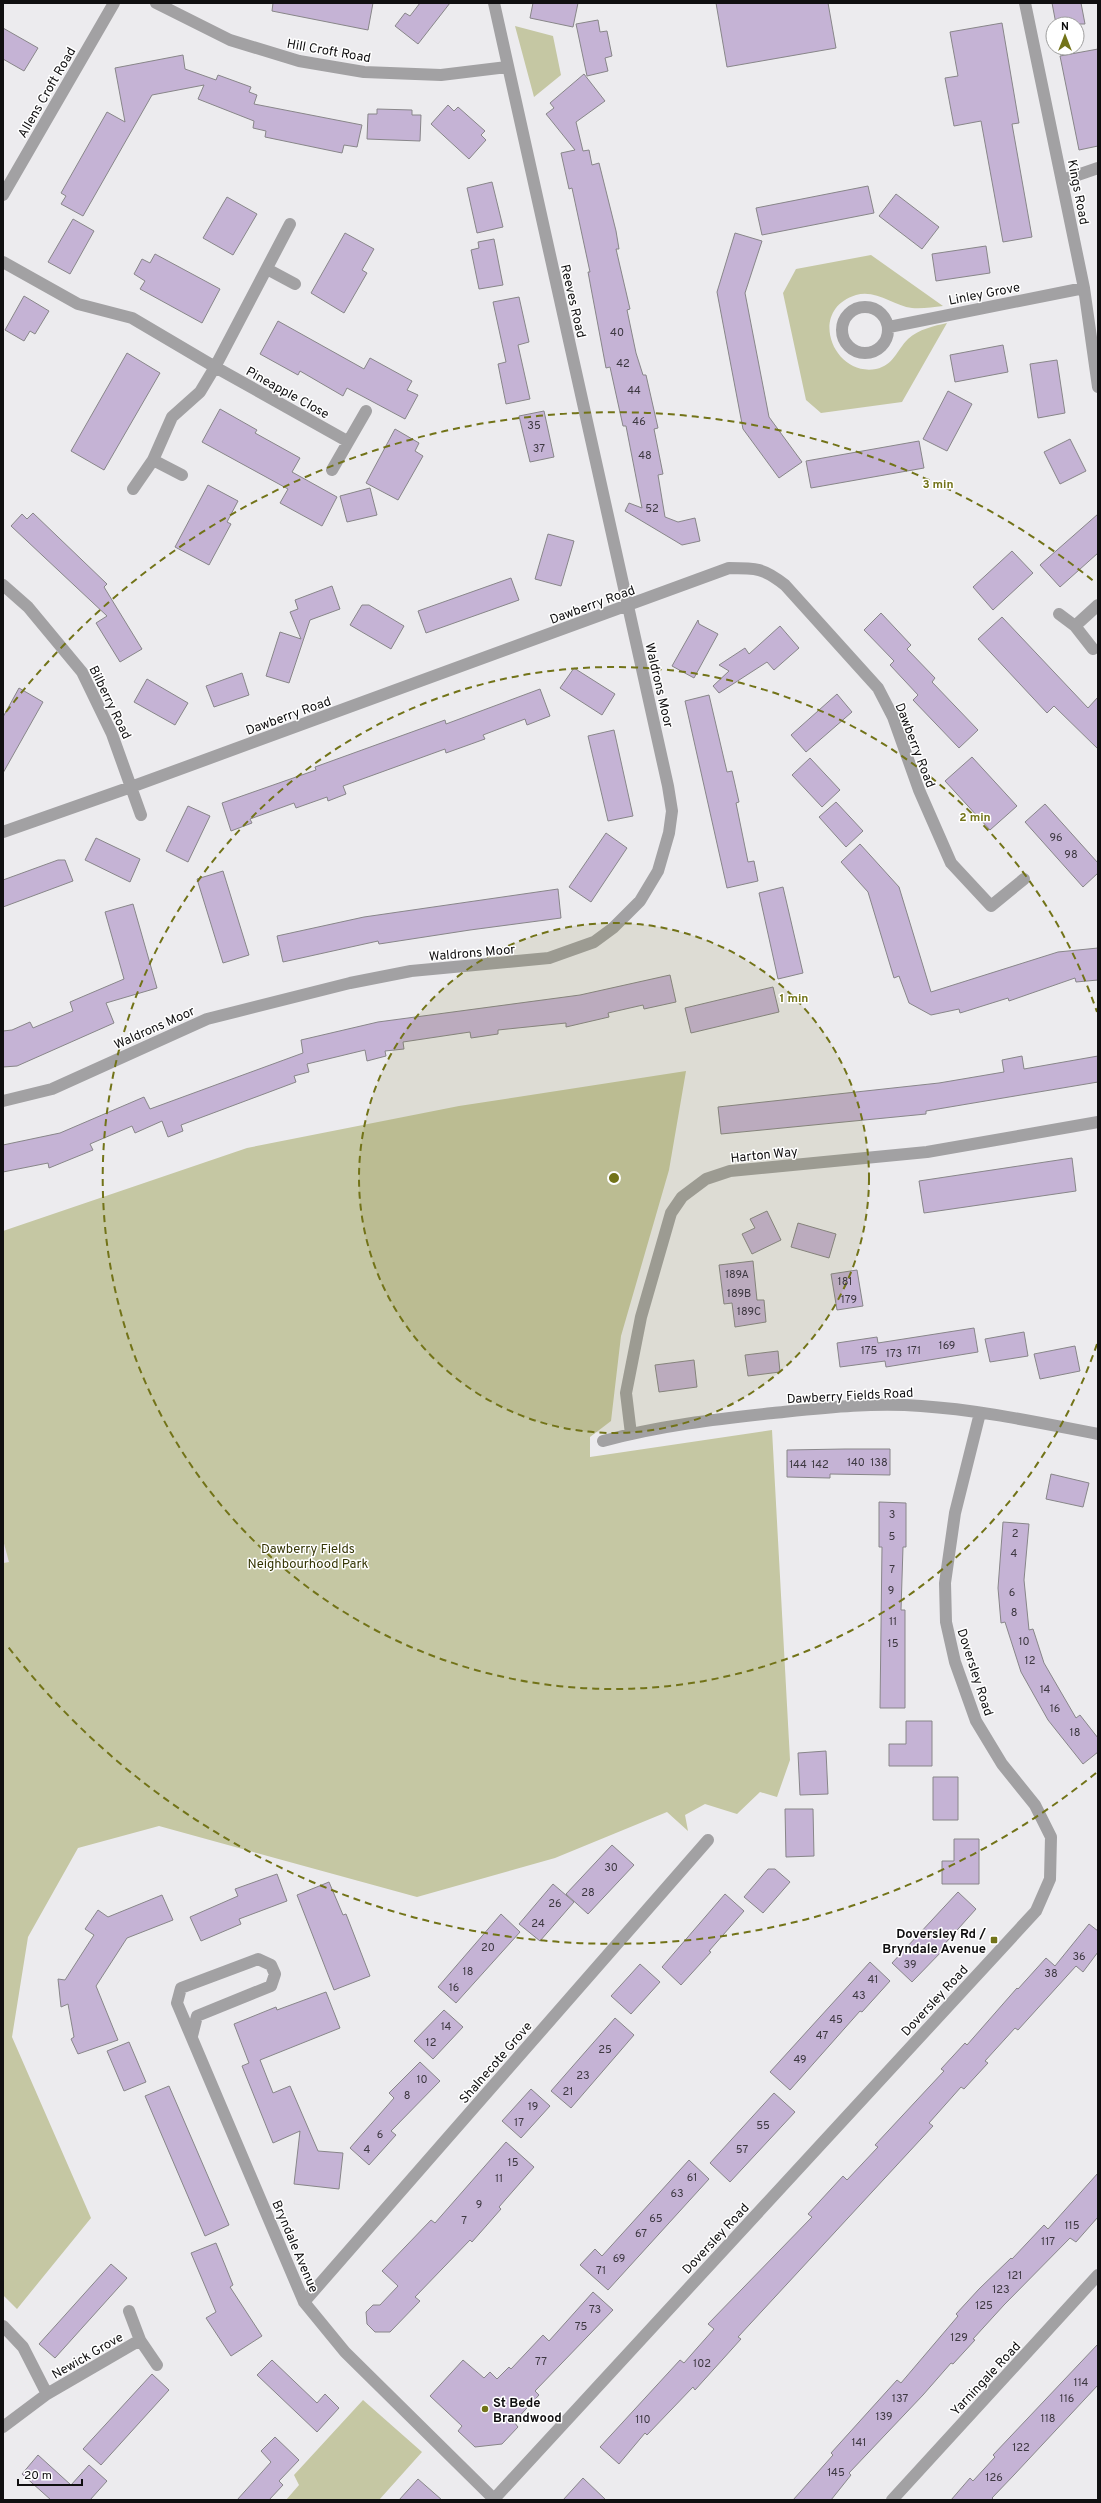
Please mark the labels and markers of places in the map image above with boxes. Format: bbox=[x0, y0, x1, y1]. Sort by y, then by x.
centre of rings bbox=[607, 1171, 621, 1185]
place label: Doversley Rd / Bryndale Avenue bbox=[882, 1927, 986, 1958]
marker: Doversley Rd / Bryndale Avenue bbox=[989, 1935, 999, 1945]
place label: St Bede Brandwood bbox=[493, 2396, 562, 2427]
marker: St Bede Brandwood bbox=[480, 2404, 490, 2414]

